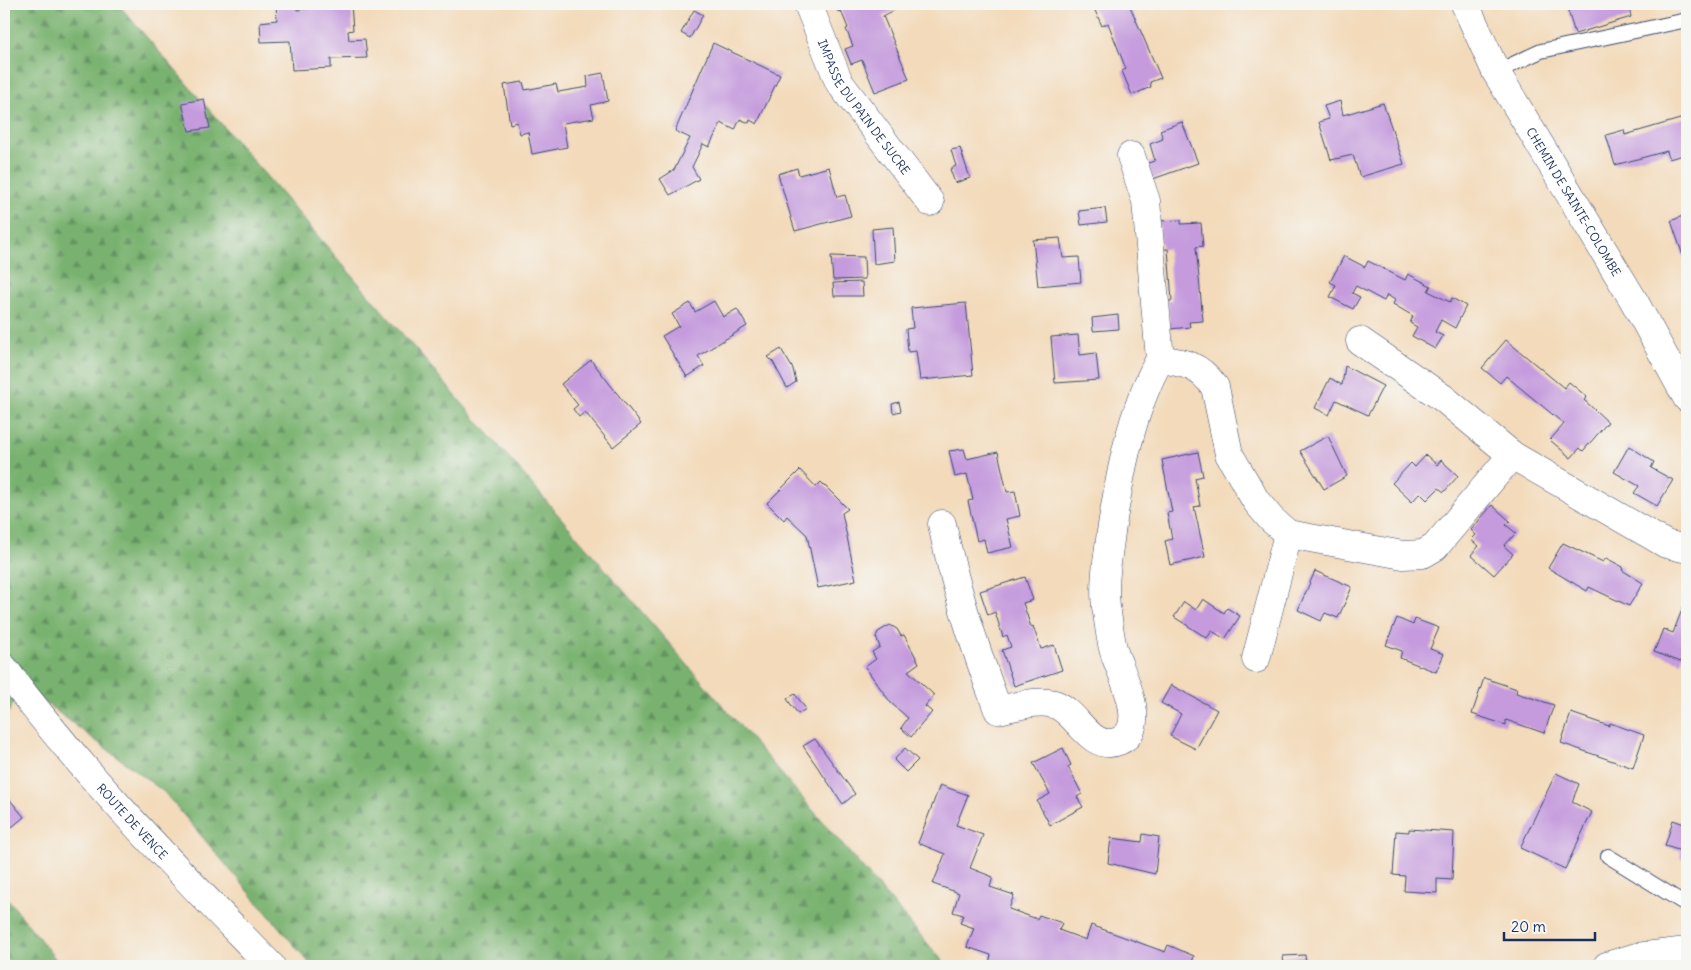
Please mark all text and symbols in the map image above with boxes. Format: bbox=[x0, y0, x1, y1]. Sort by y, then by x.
street label: IMPASSE DU PAIN DE SUCRE bbox=[815, 37, 914, 177]
street label: CHEMIN DE SAINTE-COLOMBE bbox=[1523, 124, 1625, 279]
street label: ROUTE DE VENCE bbox=[94, 780, 171, 862]
scale bar bbox=[1504, 910, 1595, 942]
text: 20 m bbox=[1511, 917, 1546, 936]

